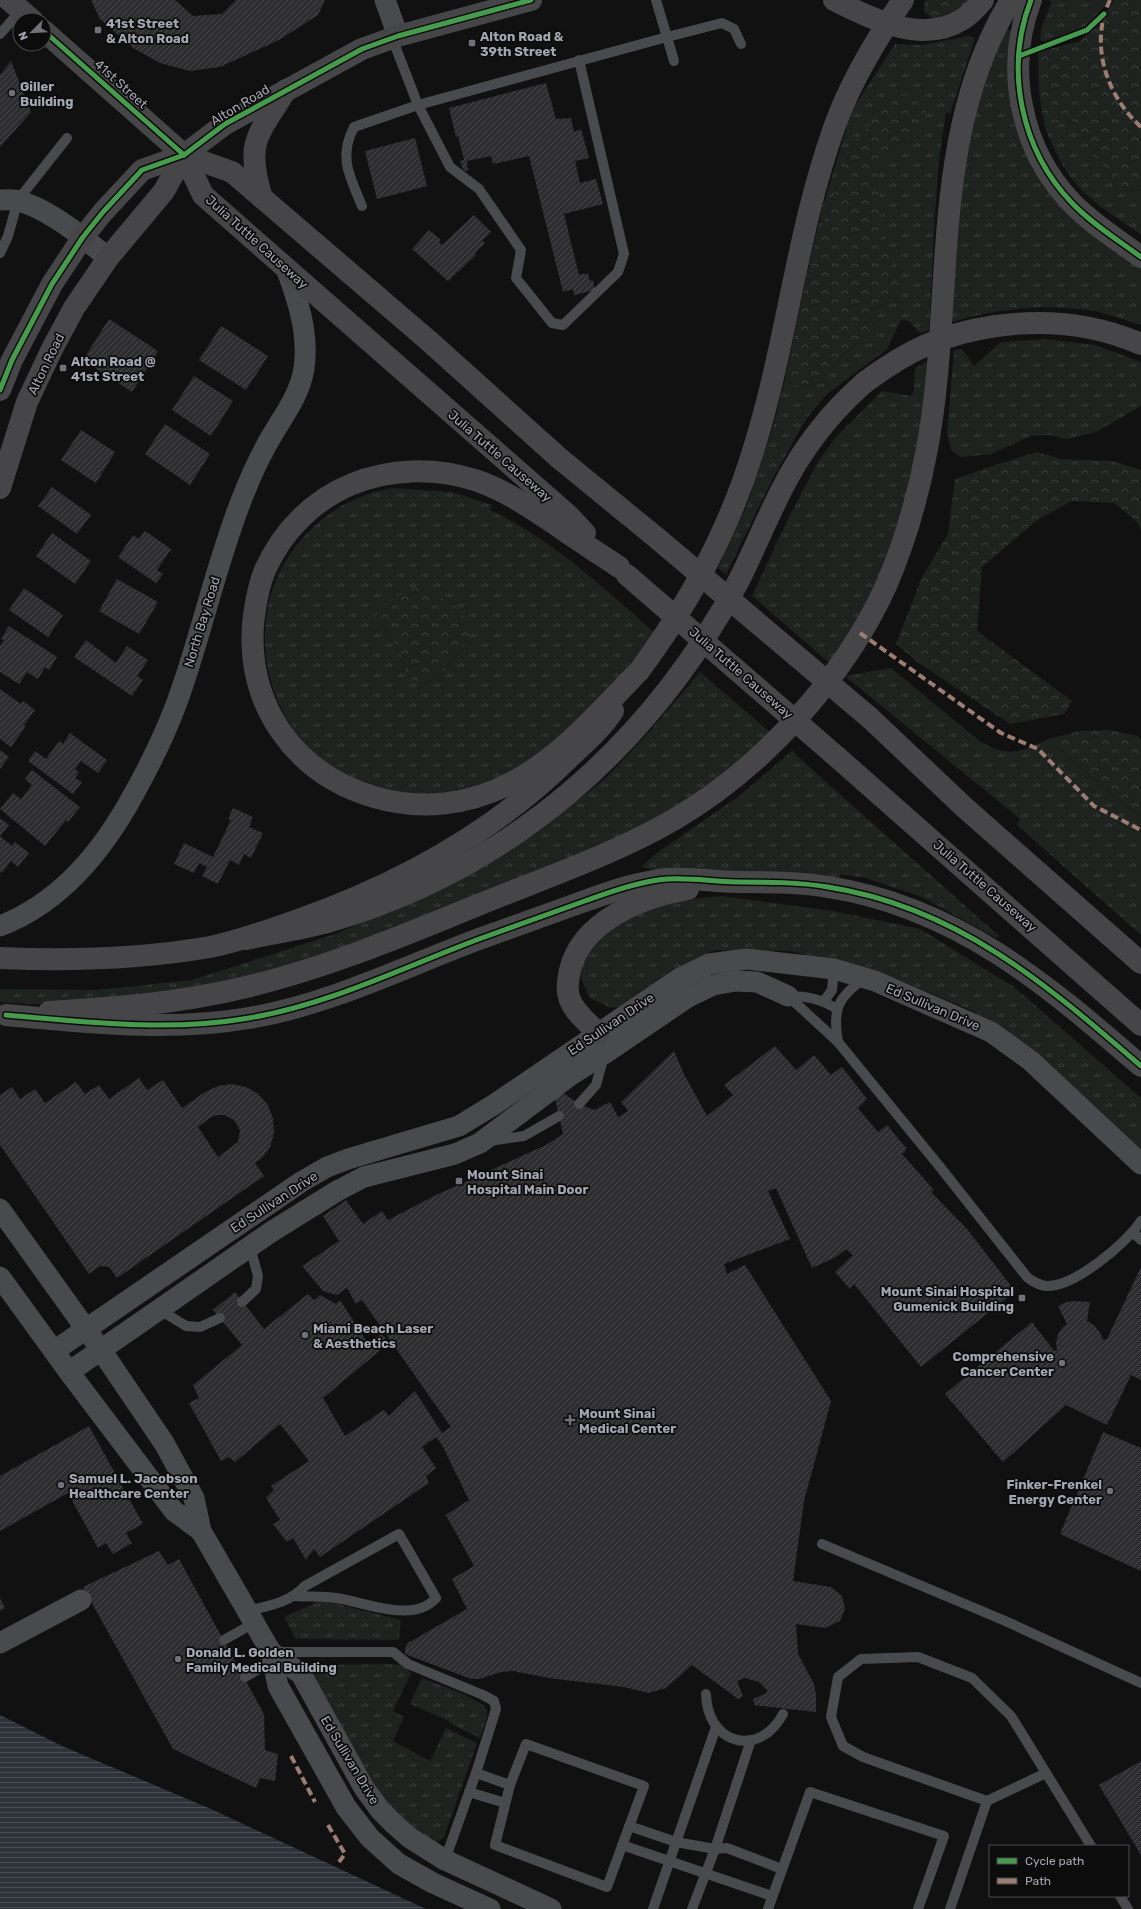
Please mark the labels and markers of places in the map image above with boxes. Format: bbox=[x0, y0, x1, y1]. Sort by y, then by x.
place label: 41st Street & Alton Road bbox=[106, 16, 189, 46]
marker: 41st Street & Alton Road bbox=[93, 25, 103, 35]
place label: Alton Road & 39th Street bbox=[480, 29, 564, 59]
marker: Alton Road & 39th Street bbox=[467, 38, 477, 48]
place label: Giller Building bbox=[20, 79, 73, 109]
marker: Giller Building bbox=[7, 88, 17, 98]
place label: Alton Road @ 41st Street bbox=[71, 354, 156, 384]
marker: Alton Road @ 41st Street bbox=[58, 363, 68, 373]
place label: Mount Sinai Hospital Main Door bbox=[467, 1167, 588, 1197]
marker: Mount Sinai Hospital Main Door bbox=[454, 1176, 464, 1186]
place label: Mount Sinai Hospital Gumenick Building bbox=[881, 1284, 1014, 1314]
marker: Mount Sinai Hospital Gumenick Building bbox=[1017, 1293, 1027, 1303]
place label: Miami Beach Laser & Aesthetics bbox=[313, 1321, 433, 1351]
marker: Miami Beach Laser & Aesthetics bbox=[300, 1330, 310, 1340]
place label: Comprehensive Cancer Center bbox=[953, 1349, 1054, 1379]
marker: Comprehensive Cancer Center bbox=[1057, 1358, 1067, 1368]
place label: Mount Sinai Medical Center bbox=[579, 1406, 676, 1436]
marker: Mount Sinai Medical Center bbox=[564, 1414, 576, 1426]
place label: Samuel L. Jacobson Healthcare Center bbox=[69, 1471, 198, 1501]
place label: Finker-Frenkel Energy Center bbox=[1006, 1477, 1102, 1507]
marker: Samuel L. Jacobson Healthcare Center bbox=[56, 1480, 66, 1490]
marker: Finker-Frenkel Energy Center bbox=[1105, 1486, 1115, 1496]
place label: Donald L. Golden Family Medical Building bbox=[186, 1645, 337, 1675]
marker: Donald L. Golden Family Medical Building bbox=[173, 1654, 183, 1664]

